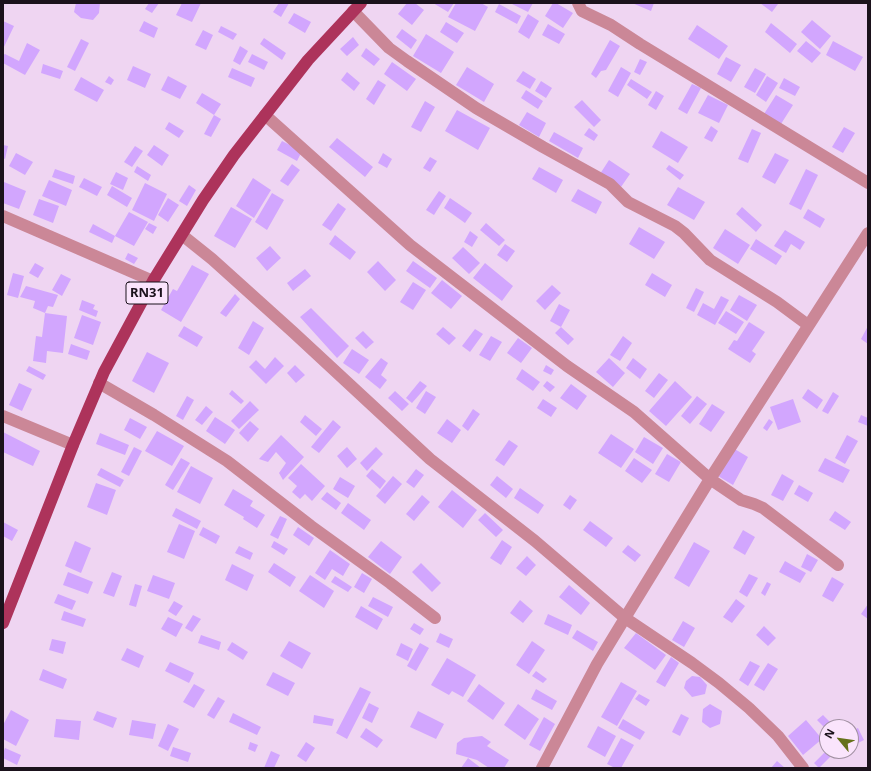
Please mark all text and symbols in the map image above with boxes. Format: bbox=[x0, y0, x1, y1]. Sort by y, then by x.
road number: RN31 bbox=[126, 282, 168, 304]
north arrow bbox=[819, 719, 859, 759]
text: N bbox=[820, 726, 838, 741]

